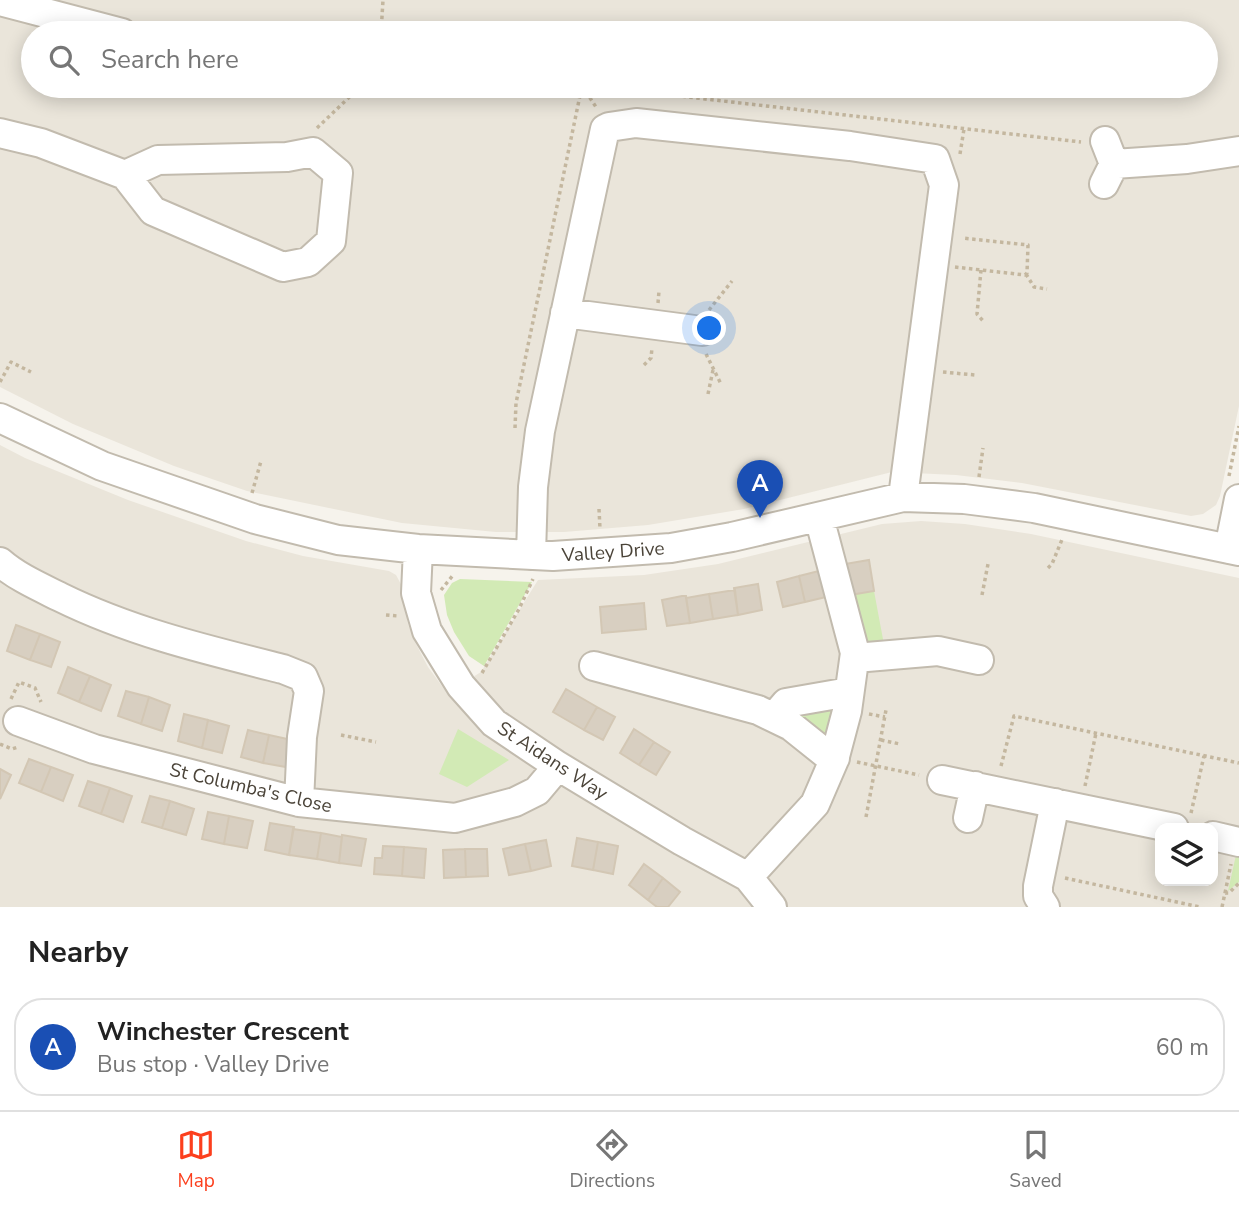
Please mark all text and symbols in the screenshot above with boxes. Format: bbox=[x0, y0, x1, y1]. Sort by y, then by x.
search box bbox=[21, 21, 1218, 98]
icon: search bbox=[45, 41, 83, 79]
text: Search here bbox=[101, 42, 239, 77]
your location bbox=[692, 311, 726, 345]
pin: A bbox=[737, 460, 783, 518]
street label: Valley Drive bbox=[560, 535, 665, 569]
street label: St Aidans Way bbox=[492, 715, 613, 806]
street label: St Columba's Close bbox=[167, 757, 335, 819]
map controls bbox=[1155, 823, 1218, 886]
button: layers bbox=[1155, 823, 1218, 886]
text: Nearby bbox=[28, 932, 128, 973]
text: Winchester Crescent bbox=[97, 1014, 349, 1049]
text: A bbox=[44, 1032, 62, 1063]
text: 60 m bbox=[1156, 1032, 1209, 1063]
text: Bus stop · Valley Drive bbox=[97, 1049, 329, 1080]
tab: Map bbox=[177, 1126, 215, 1194]
tab: Directions bbox=[569, 1126, 655, 1194]
tab: Saved bbox=[1009, 1126, 1062, 1194]

